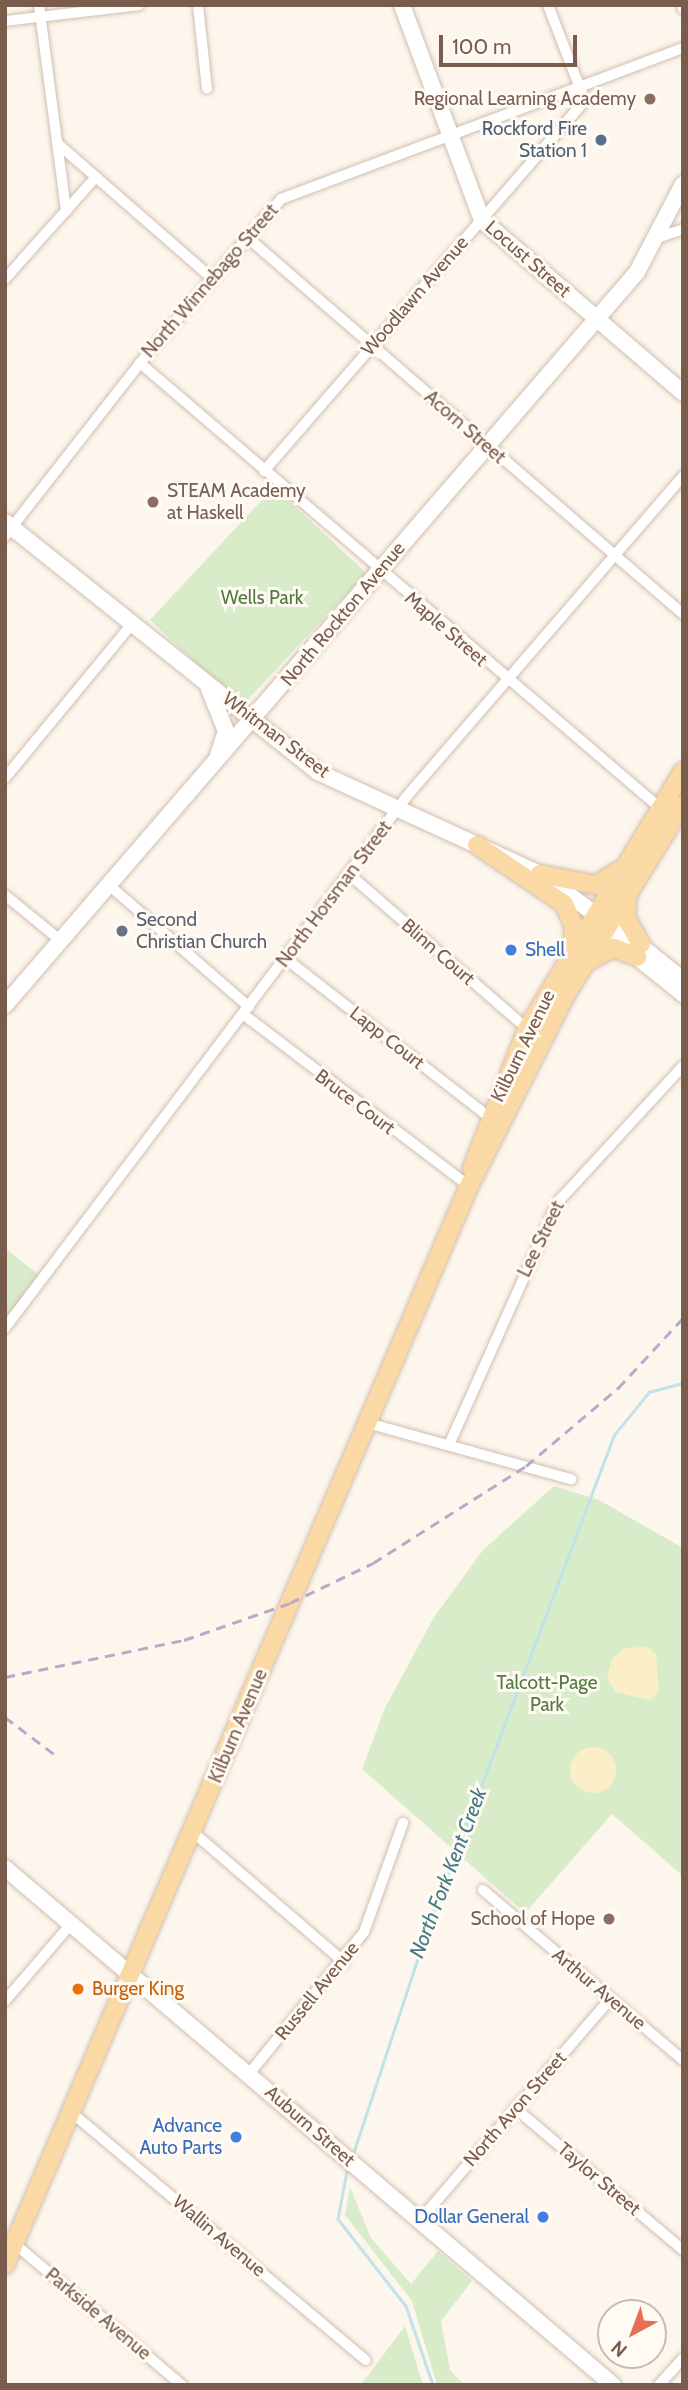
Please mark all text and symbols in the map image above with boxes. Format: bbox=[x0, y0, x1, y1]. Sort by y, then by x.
scale bar bbox=[443, 21, 581, 65]
text: 100 m bbox=[452, 34, 511, 59]
place label: Regional Learning Academy bbox=[414, 88, 636, 110]
marker: Regional Learning Academy bbox=[642, 91, 658, 107]
place label: Rockford Fire Station 1 bbox=[482, 118, 587, 162]
marker: Rockford Fire Station 1 bbox=[593, 132, 609, 148]
street label: North Winnebago Street bbox=[137, 200, 283, 362]
street label: Locust Street bbox=[481, 216, 575, 302]
street label: Woodlawn Avenue bbox=[357, 232, 473, 360]
street label: Acorn Street bbox=[420, 386, 510, 468]
place label: STEAM Academy at Haskell bbox=[167, 480, 306, 524]
marker: STEAM Academy at Haskell bbox=[145, 494, 161, 510]
street label: North Rockton Avenue bbox=[276, 537, 410, 691]
park label: Wells Park bbox=[221, 587, 303, 609]
street label: Maple Street bbox=[400, 587, 492, 671]
street label: Whitman Street bbox=[218, 687, 334, 783]
street label: North Horsman Street bbox=[271, 816, 397, 972]
place label: Second Christian Church bbox=[136, 909, 267, 953]
street label: Blinn Court bbox=[397, 914, 479, 990]
marker: Second Christian Church bbox=[114, 923, 130, 939]
place label: Shell bbox=[525, 939, 565, 961]
marker: Shell bbox=[503, 942, 519, 958]
street label: Kilburn Avenue bbox=[486, 986, 560, 1106]
street label: Lapp Court bbox=[345, 1002, 429, 1074]
street label: Bruce Court bbox=[311, 1065, 399, 1139]
street label: Lee Street bbox=[513, 1197, 569, 1281]
street label: Kilburn Avenue bbox=[204, 1666, 272, 1786]
park label: Talcott-Page Park bbox=[496, 1672, 598, 1716]
water label: North Fork Kent Creek bbox=[404, 1784, 492, 1962]
place label: School of Hope bbox=[470, 1908, 595, 1930]
marker: School of Hope bbox=[601, 1911, 617, 1927]
street label: Russell Avenue bbox=[270, 1937, 364, 2045]
street label: Arthur Avenue bbox=[548, 1943, 650, 2035]
place label: Burger King bbox=[92, 1978, 184, 2000]
marker: Burger King bbox=[70, 1981, 86, 1997]
street label: North Avon Street bbox=[459, 2047, 571, 2171]
street label: Auburn Street bbox=[260, 2081, 360, 2171]
place label: Advance Auto Parts bbox=[140, 2115, 222, 2159]
marker: Advance Auto Parts bbox=[228, 2129, 244, 2145]
street label: Taylor Street bbox=[553, 2138, 645, 2220]
street label: Wallin Avenue bbox=[168, 2190, 270, 2282]
place label: Dollar General bbox=[414, 2206, 529, 2228]
marker: Dollar General bbox=[535, 2209, 551, 2225]
street label: Parkside Avenue bbox=[41, 2263, 155, 2365]
north arrow bbox=[597, 2299, 667, 2369]
text: N bbox=[607, 2336, 632, 2362]

